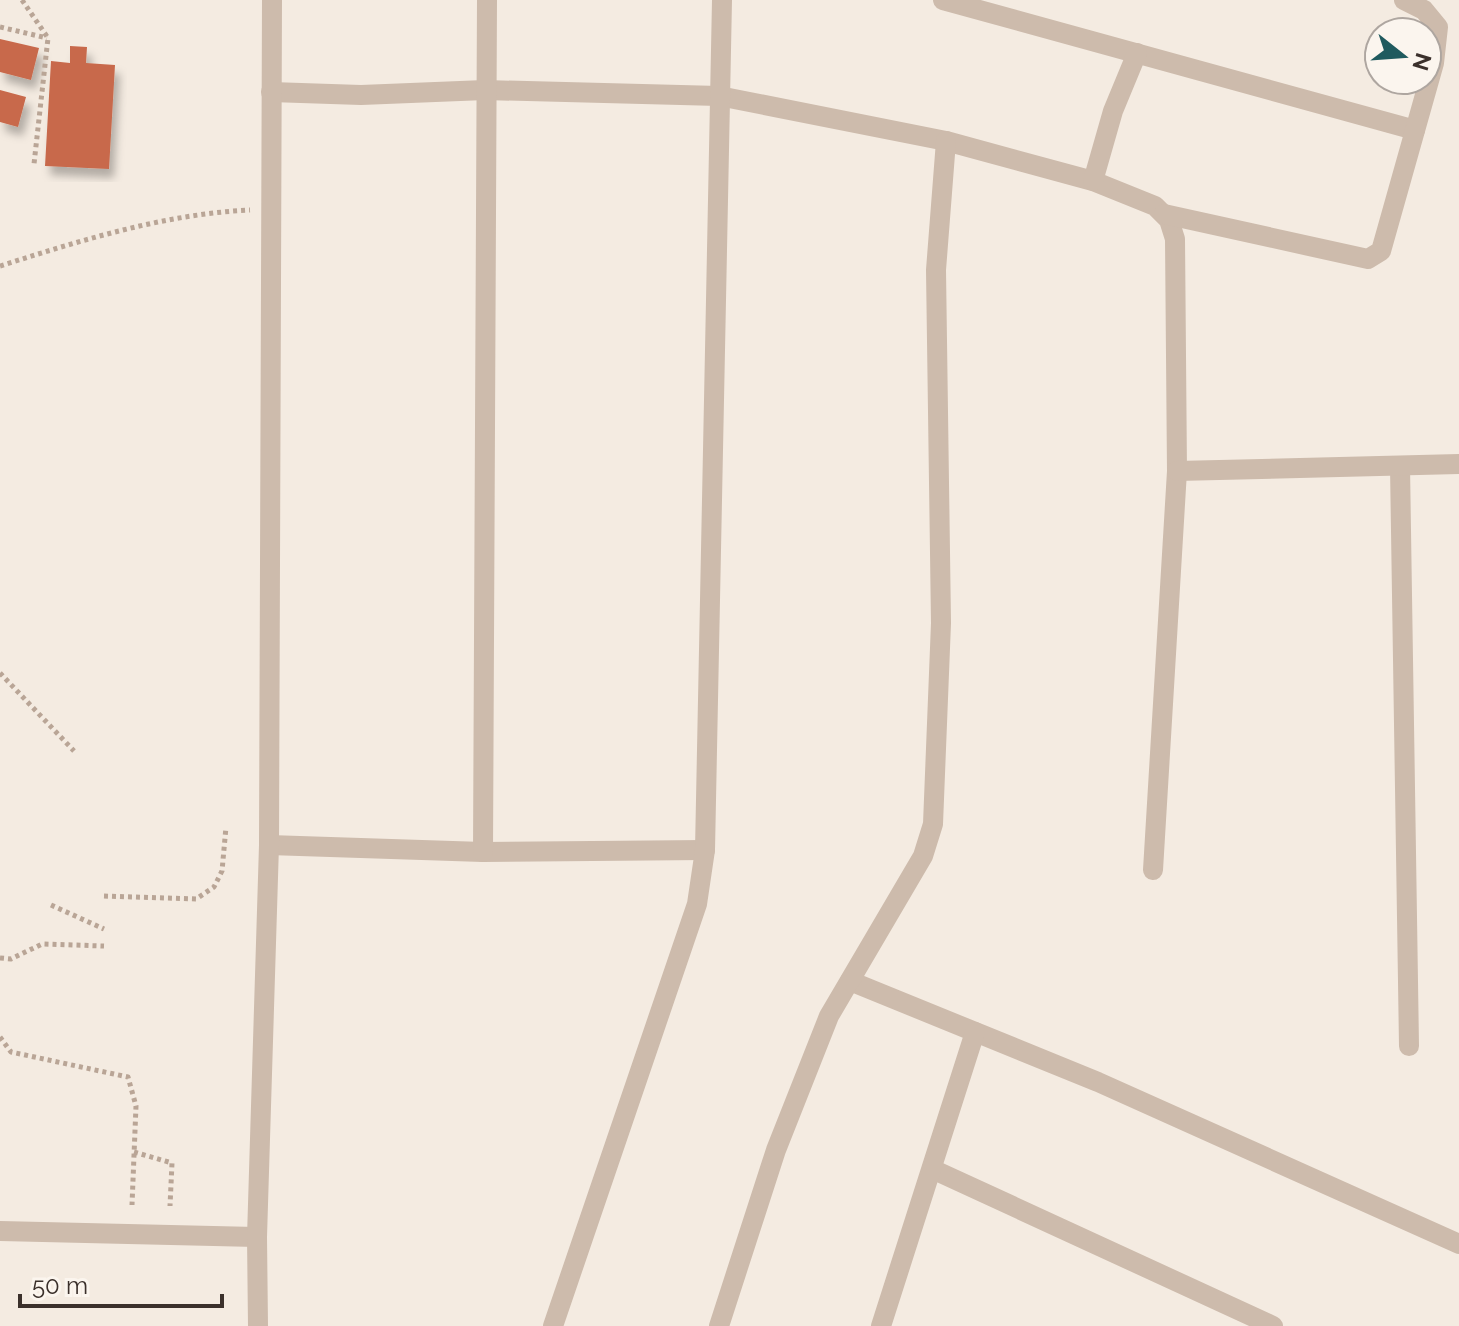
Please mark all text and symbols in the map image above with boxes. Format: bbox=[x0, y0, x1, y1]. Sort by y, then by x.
north arrow bbox=[1363, 16, 1443, 96]
text: N bbox=[1407, 50, 1437, 74]
scale bar bbox=[20, 1258, 222, 1308]
text: 50 m bbox=[32, 1271, 88, 1300]

